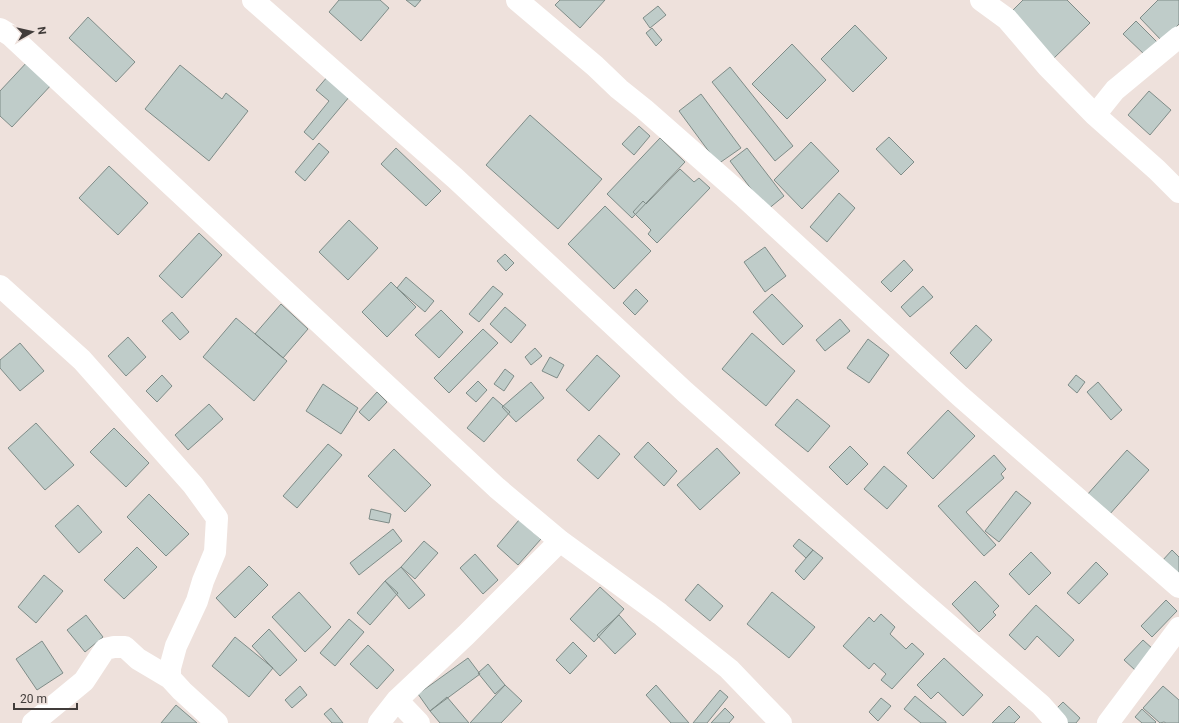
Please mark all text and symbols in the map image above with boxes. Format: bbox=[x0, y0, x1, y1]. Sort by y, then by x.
north arrow bbox=[12, 12, 52, 52]
text: N bbox=[34, 26, 48, 36]
scale bar bbox=[14, 685, 77, 711]
text: 20 m bbox=[20, 692, 47, 706]

